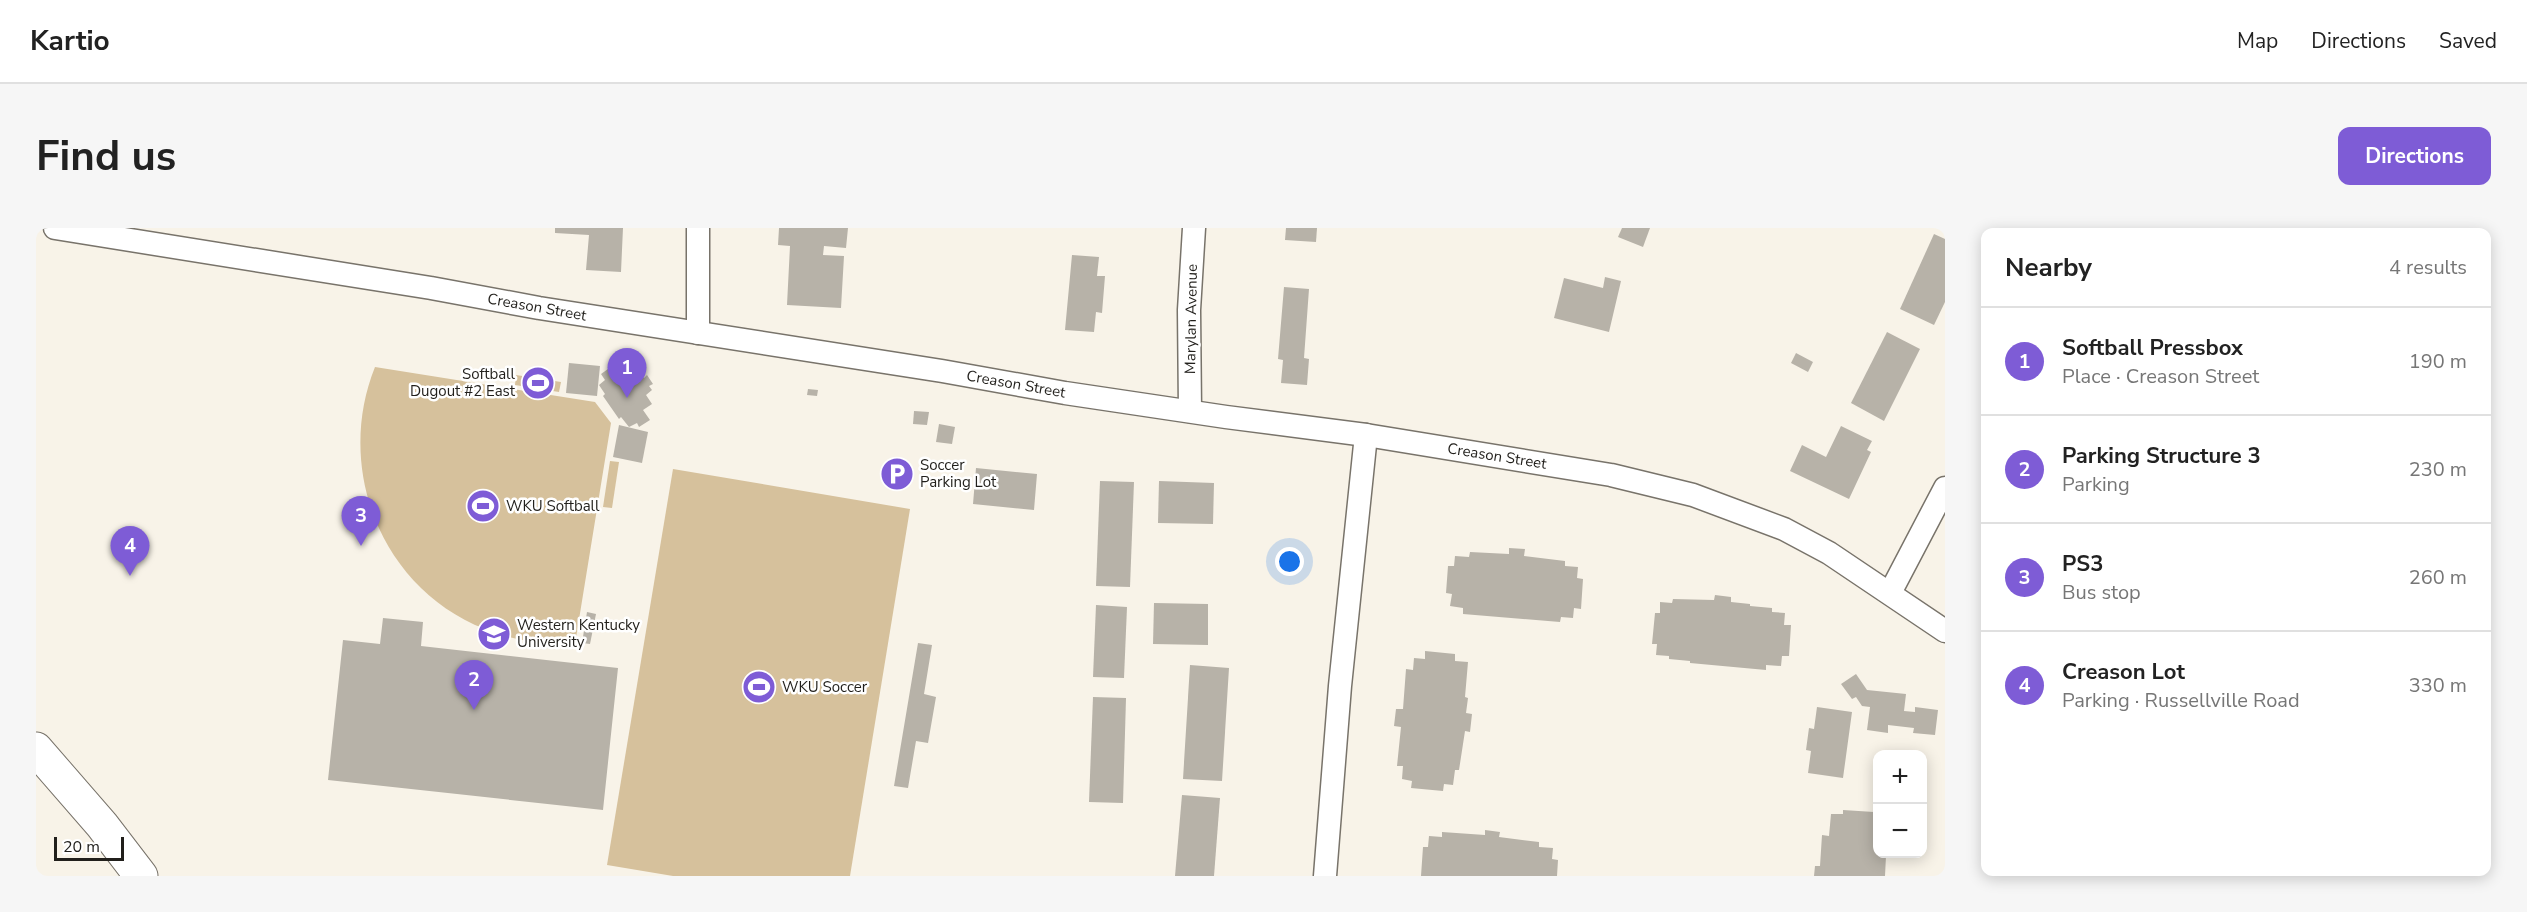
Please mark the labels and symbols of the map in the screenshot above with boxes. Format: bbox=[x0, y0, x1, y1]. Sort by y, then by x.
street label: Marylan Avenue bbox=[1180, 264, 1202, 374]
street label: Creason Street bbox=[486, 288, 589, 326]
pin: 1 bbox=[608, 348, 646, 398]
place label: Softball Dugout #2 East bbox=[410, 364, 516, 401]
sports icon: Softball Dugout #2 East bbox=[520, 365, 556, 401]
street label: Creason Street bbox=[965, 365, 1068, 403]
street label: Creason Street bbox=[1446, 438, 1549, 474]
place label: Soccer Parking Lot bbox=[920, 455, 997, 492]
parking icon: Soccer Parking Lot bbox=[879, 456, 915, 492]
sports icon: WKU Softball bbox=[465, 488, 501, 524]
pin: 3 bbox=[342, 496, 380, 546]
place label: WKU Softball bbox=[506, 496, 600, 516]
pin: 4 bbox=[110, 526, 149, 576]
your location bbox=[1275, 547, 1304, 576]
place label: Western Kentucky University bbox=[517, 615, 640, 652]
school or university icon: Western Kentucky University bbox=[476, 616, 512, 652]
pin: 2 bbox=[454, 660, 494, 710]
sports icon: WKU Soccer bbox=[741, 669, 777, 705]
place label: WKU Soccer bbox=[782, 677, 868, 697]
scale bar bbox=[54, 834, 124, 862]

